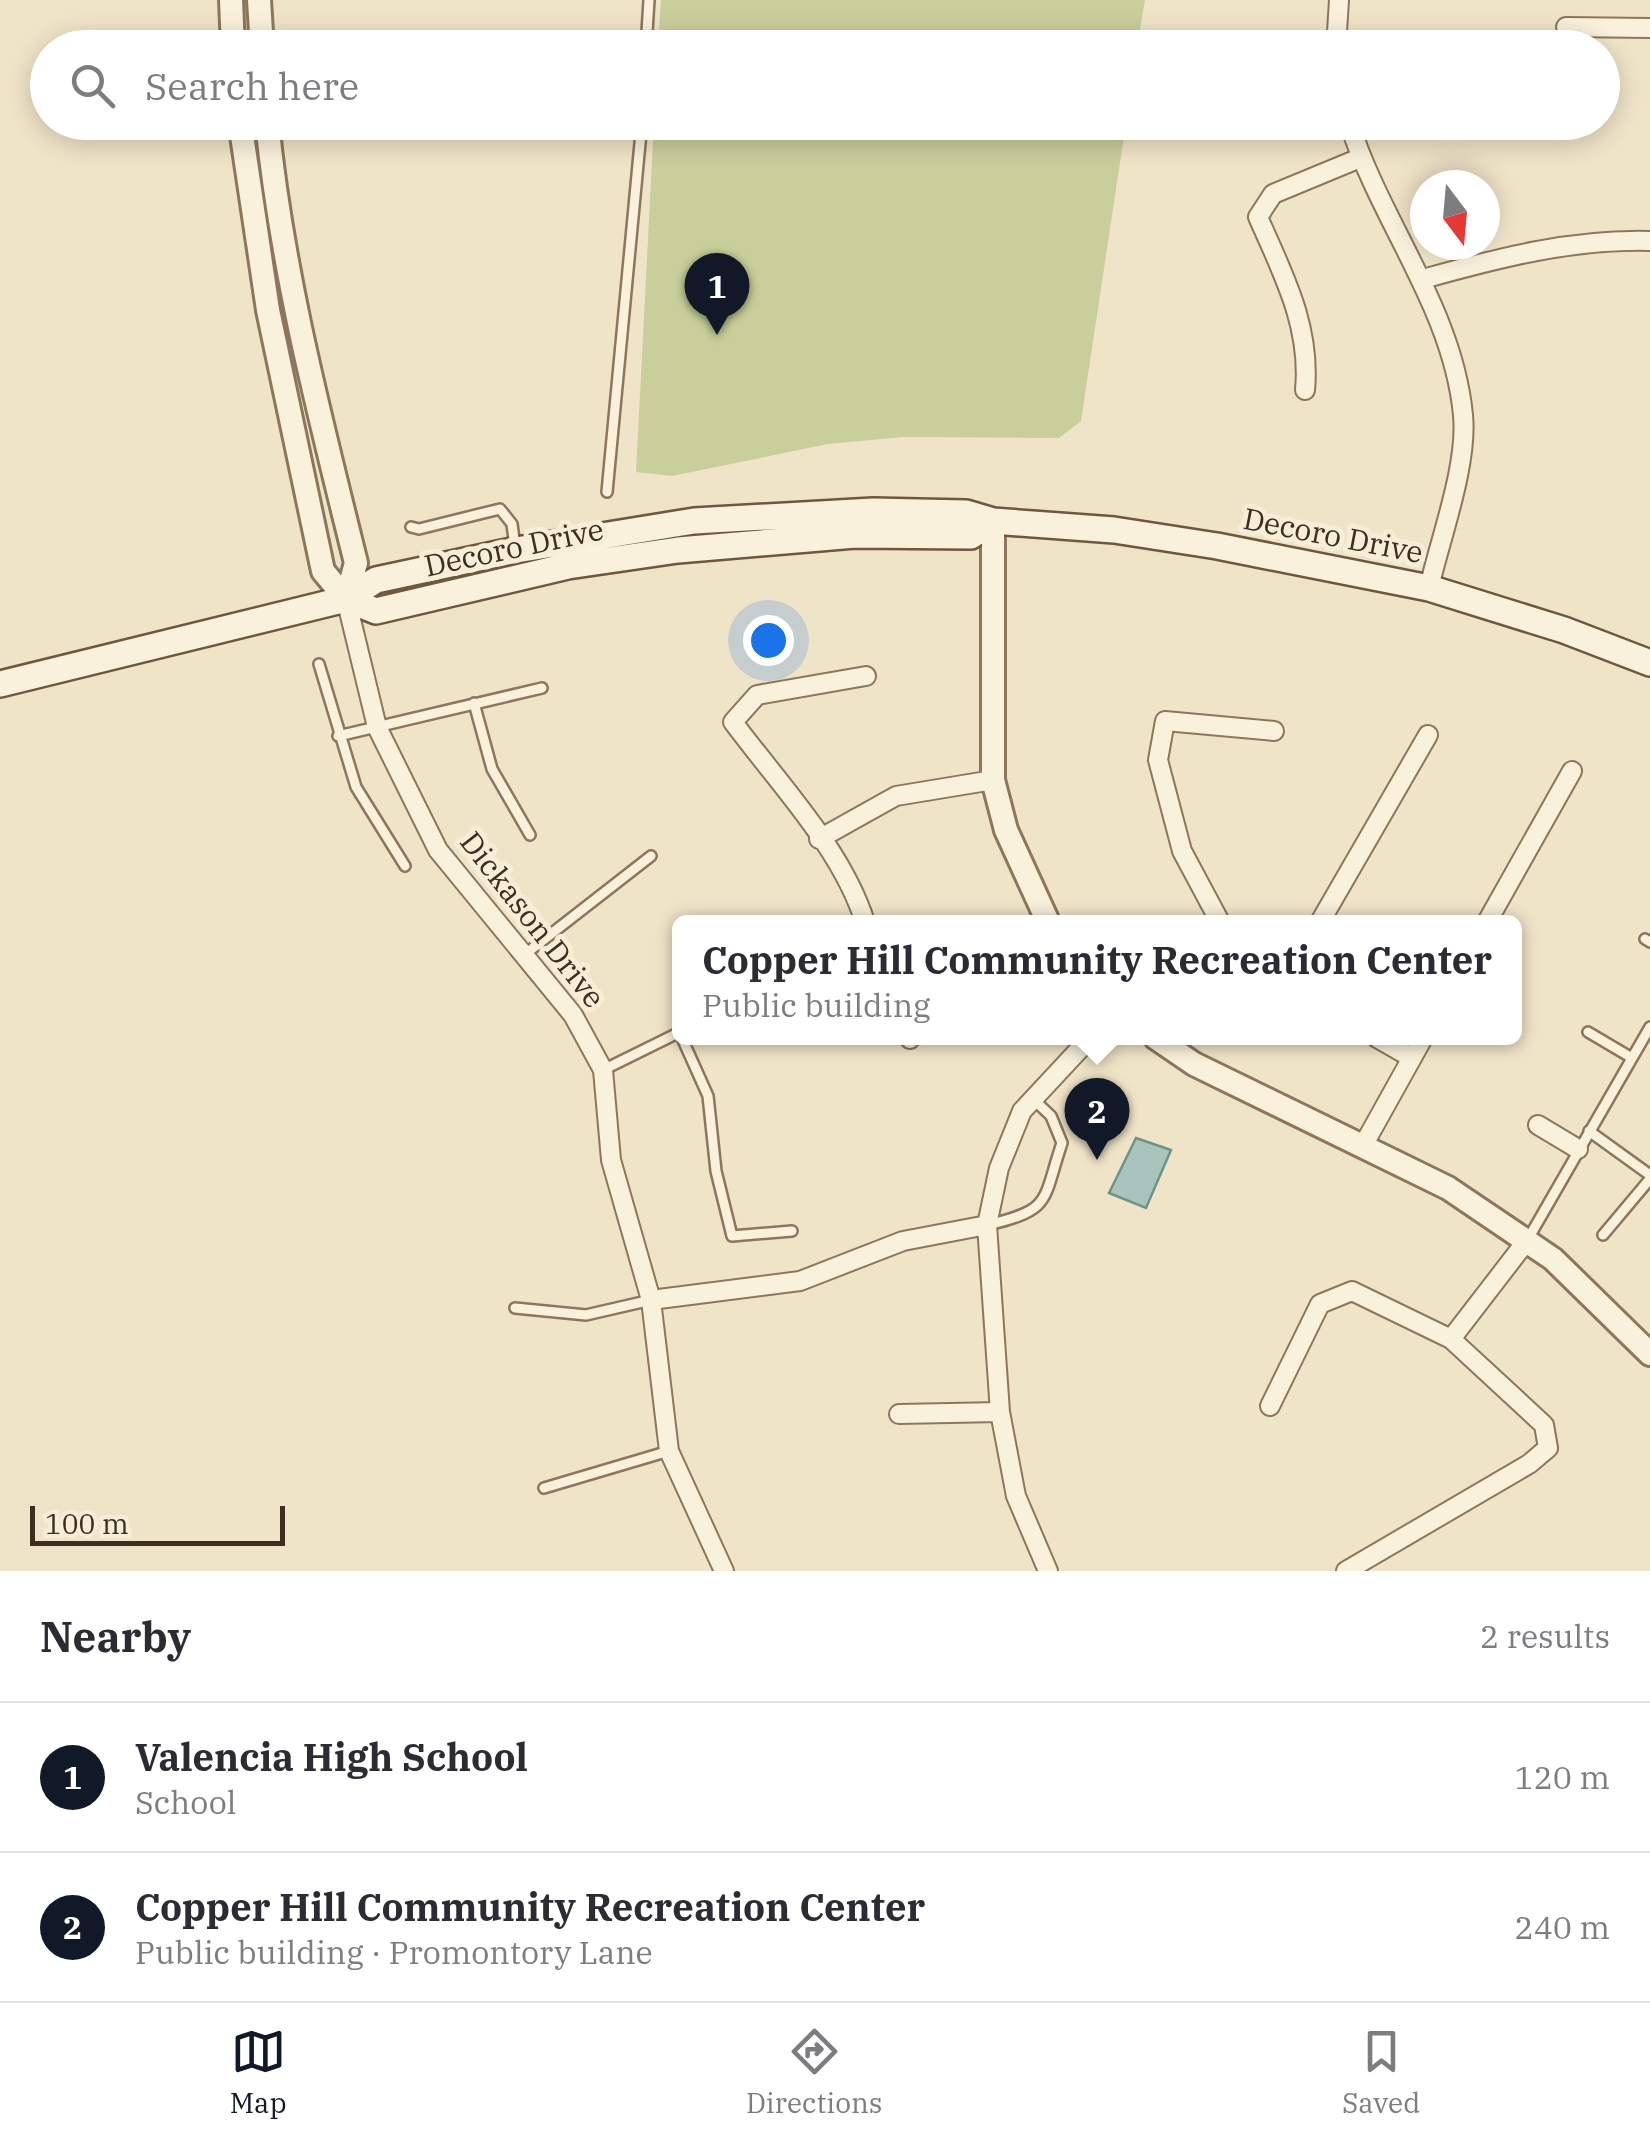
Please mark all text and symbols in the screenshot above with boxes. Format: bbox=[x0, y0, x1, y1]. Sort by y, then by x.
search box bbox=[30, 30, 1620, 140]
icon: search bbox=[65, 58, 120, 113]
text: Search here bbox=[145, 61, 359, 110]
north arrow bbox=[1410, 170, 1500, 260]
pin: 1 bbox=[684, 252, 750, 335]
street label: Decoro Drive bbox=[1240, 498, 1426, 571]
street label: Decoro Drive bbox=[421, 509, 607, 585]
your location bbox=[743, 615, 794, 666]
street label: Dickason Drive bbox=[452, 823, 614, 1015]
popup bbox=[672, 915, 1522, 1045]
text: Copper Hill Community Recreation Center bbox=[702, 935, 1492, 984]
text: Public building bbox=[702, 984, 930, 1026]
pin: 2 bbox=[1064, 1078, 1130, 1160]
scale bar bbox=[30, 1501, 285, 1546]
text: 100 m bbox=[45, 1505, 129, 1542]
text: Nearby bbox=[40, 1609, 191, 1664]
text: 2 results bbox=[1480, 1615, 1610, 1657]
text: Valencia High School bbox=[135, 1732, 528, 1781]
text: 1 bbox=[63, 1756, 82, 1798]
text: 120 m bbox=[1514, 1756, 1610, 1798]
text: School bbox=[135, 1781, 236, 1823]
text: Copper Hill Community Recreation Center bbox=[135, 1882, 925, 1931]
text: 2 bbox=[63, 1906, 82, 1948]
text: 240 m bbox=[1514, 1906, 1610, 1948]
text: Public building · Promontory Lane bbox=[135, 1931, 653, 1973]
tab: Map bbox=[230, 2024, 287, 2121]
tab: Directions bbox=[746, 2024, 883, 2121]
tab: Saved bbox=[1342, 2024, 1420, 2121]

